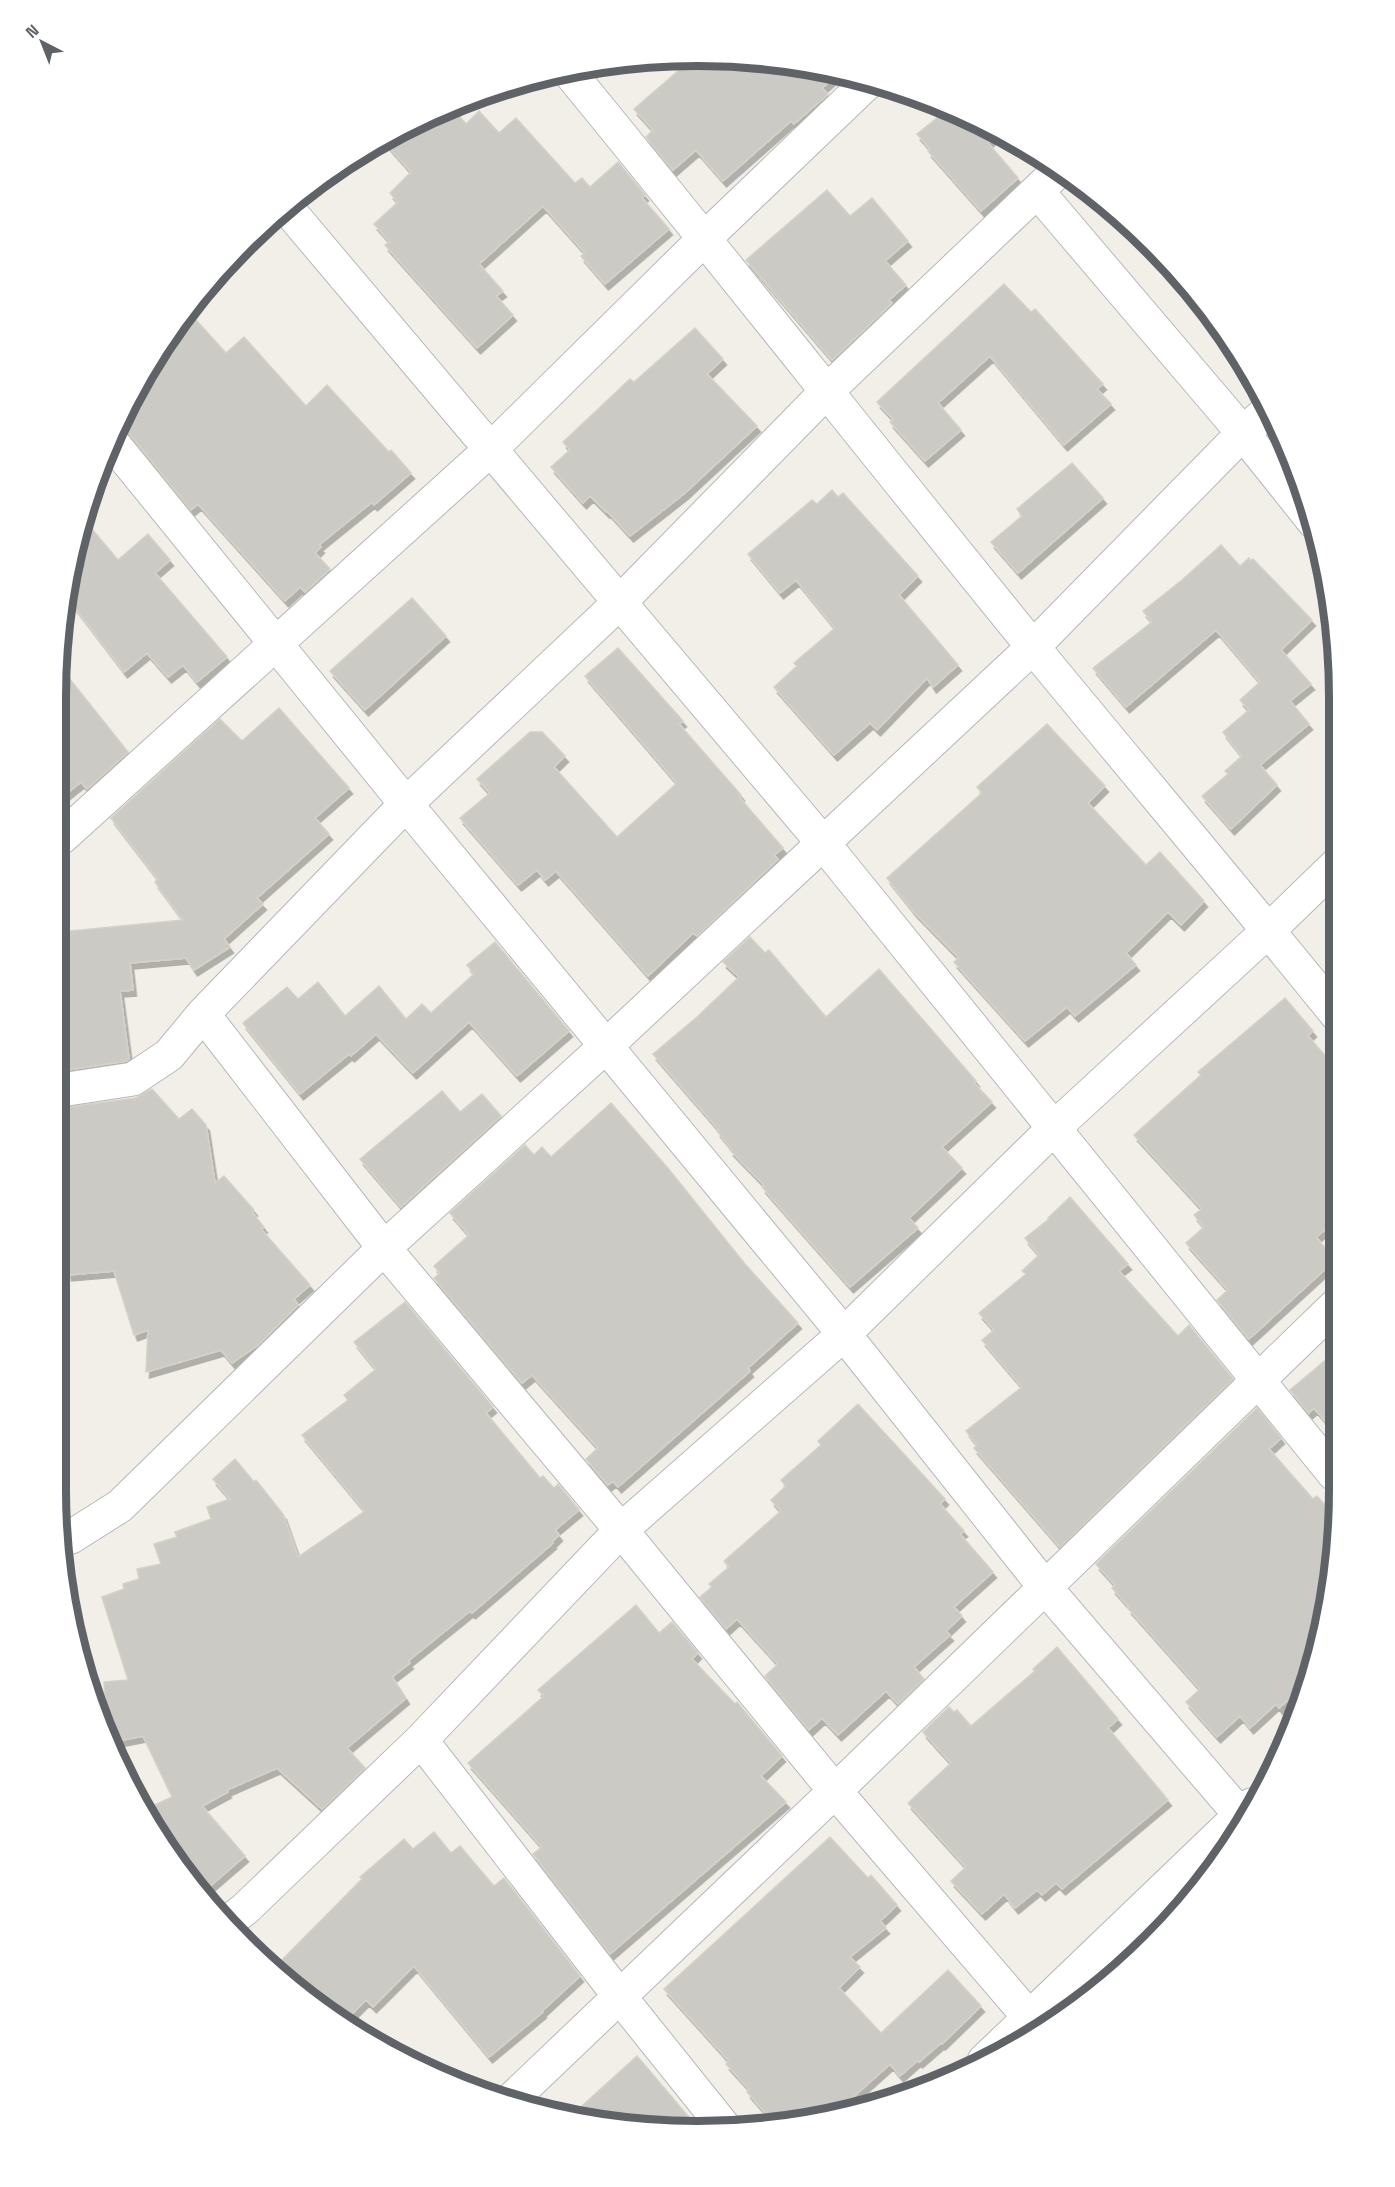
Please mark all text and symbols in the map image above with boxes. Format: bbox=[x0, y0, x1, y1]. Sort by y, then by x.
north arrow bbox=[12, 12, 72, 72]
text: N bbox=[21, 20, 43, 43]

